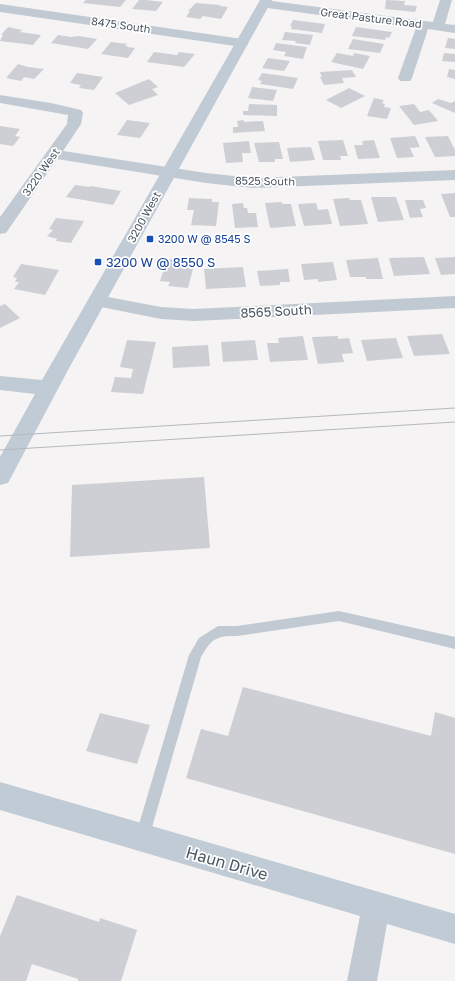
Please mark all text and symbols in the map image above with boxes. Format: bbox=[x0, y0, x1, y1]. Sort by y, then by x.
street label: Great Pasture Road bbox=[320, 5, 422, 30]
street label: 8475 South bbox=[91, 14, 152, 35]
street label: 3220 West bbox=[19, 145, 62, 198]
street label: 8525 South bbox=[235, 173, 295, 188]
street label: 3200 West bbox=[124, 189, 163, 244]
place label: 3200 W @ 8545 S bbox=[158, 232, 250, 245]
marker: 3200 W @ 8545 S bbox=[145, 234, 155, 244]
place label: 3200 W @ 8550 S bbox=[106, 254, 215, 270]
marker: 3200 W @ 8550 S bbox=[93, 257, 103, 267]
street label: 8565 South bbox=[240, 301, 312, 321]
street label: Haun Drive bbox=[184, 842, 270, 884]

